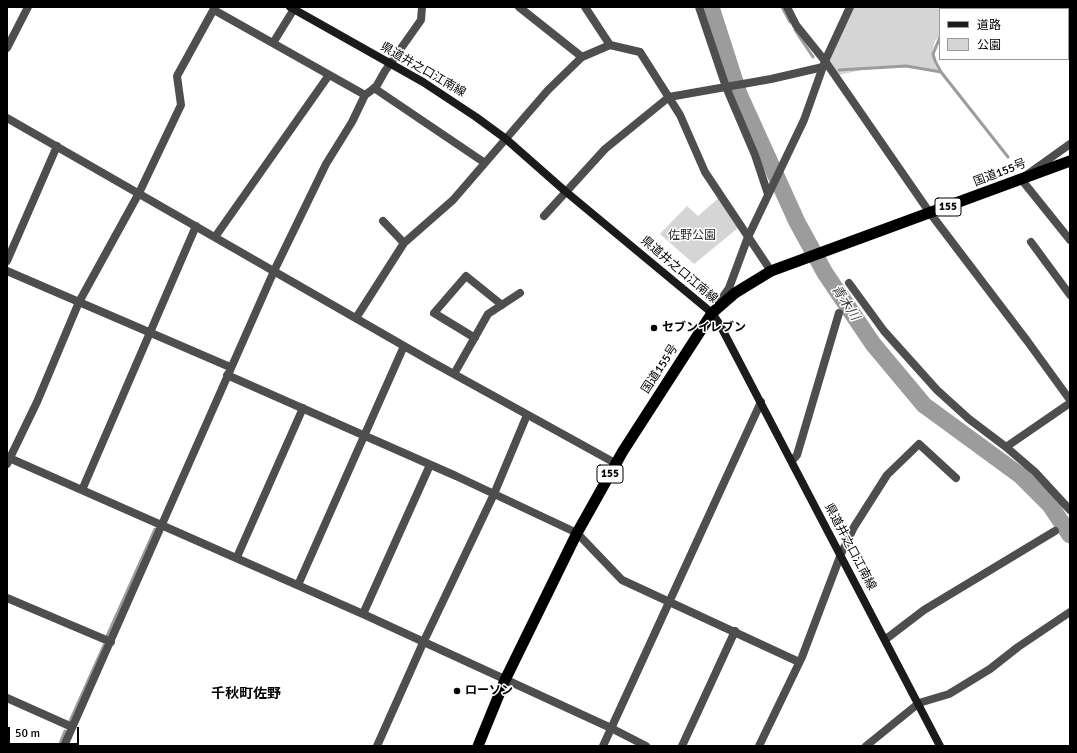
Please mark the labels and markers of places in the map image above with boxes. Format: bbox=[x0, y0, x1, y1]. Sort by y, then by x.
place label: セブンイレブン bbox=[662, 321, 746, 335]
marker: セブンイレブン bbox=[649, 323, 659, 333]
place label: ローソン bbox=[465, 684, 513, 698]
marker: ローソン bbox=[452, 686, 462, 696]

